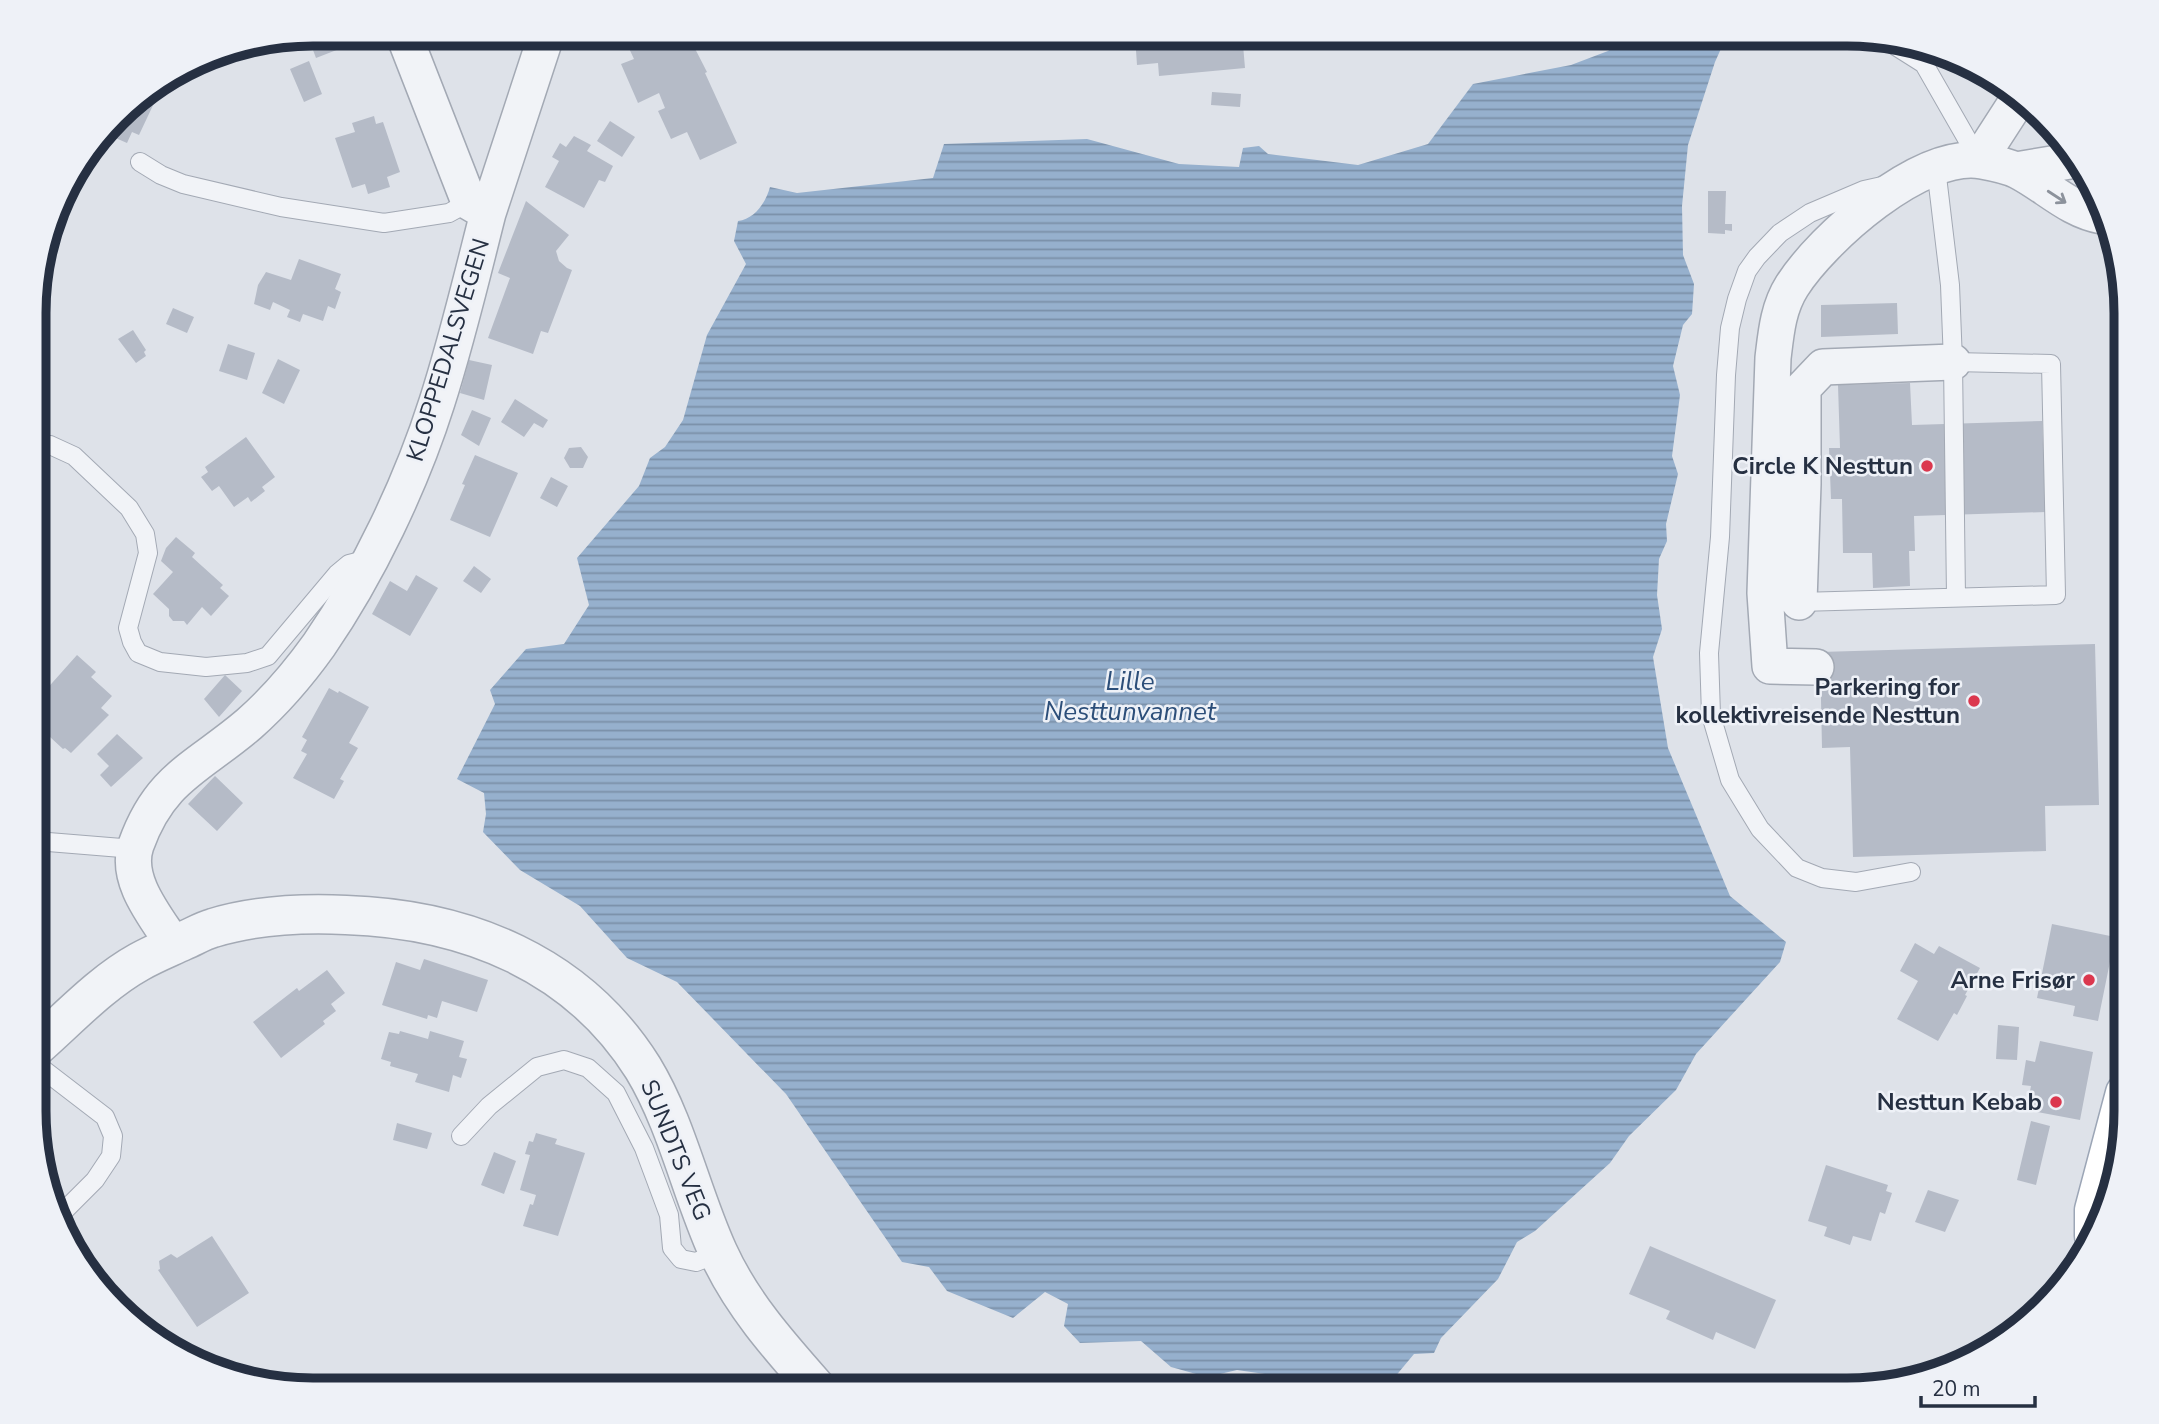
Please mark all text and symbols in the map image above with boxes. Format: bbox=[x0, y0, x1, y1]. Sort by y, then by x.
one-way arrow bbox=[2047, 190, 2067, 204]
street label: KLOPPEDALSVEGEN bbox=[399, 235, 497, 465]
place label: Circle K Nesttun bbox=[1732, 450, 1913, 482]
marker: Circle K Nesttun bbox=[1919, 458, 1935, 474]
water label: Lille Nesttunvannet bbox=[1044, 664, 1217, 729]
place label: Parkering for kollektivreisende Nesttun bbox=[1676, 671, 1961, 731]
marker: Parkering for kollektivreisende Nesttun bbox=[1966, 693, 1982, 709]
place label: Arne Frisør bbox=[1950, 964, 2076, 996]
marker: Arne Frisør bbox=[2081, 972, 2097, 988]
street label: SUNDTS VEG bbox=[633, 1075, 719, 1225]
place label: Nesttun Kebab bbox=[1877, 1086, 2042, 1118]
marker: Nesttun Kebab bbox=[2048, 1094, 2064, 1110]
scale bar bbox=[1921, 1364, 2035, 1408]
text: 20 m bbox=[1932, 1375, 1981, 1403]

